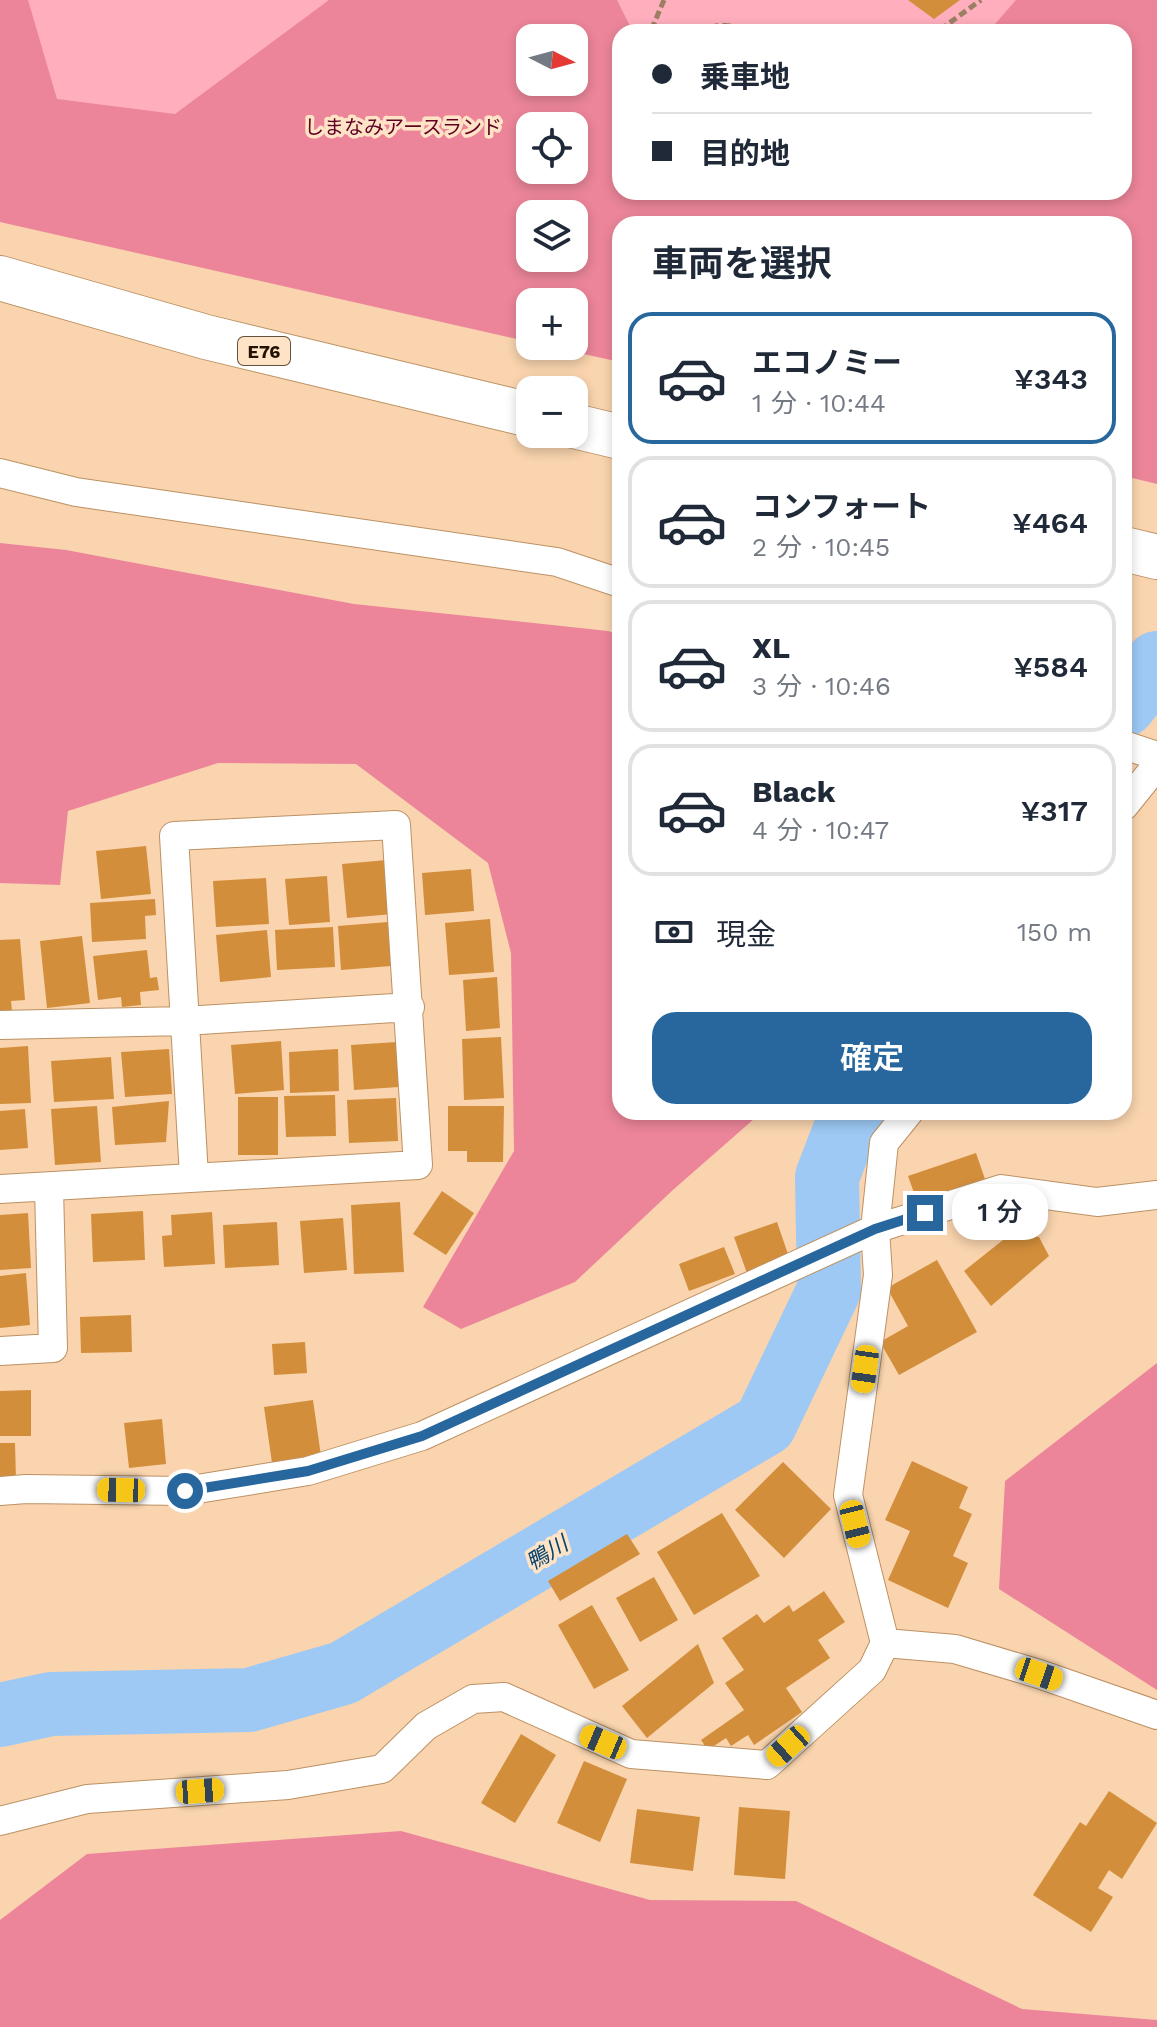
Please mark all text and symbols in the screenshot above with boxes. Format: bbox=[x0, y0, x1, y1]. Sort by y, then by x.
north arrow bbox=[516, 24, 588, 96]
map controls bbox=[516, 24, 588, 448]
text: 乗車地 bbox=[700, 59, 790, 94]
button: locate bbox=[516, 112, 588, 184]
park label: しまなみアースランド bbox=[304, 115, 502, 139]
text: 目的地 bbox=[700, 136, 790, 171]
button: layers bbox=[516, 200, 588, 272]
text: 車両を選択 bbox=[652, 243, 832, 285]
button: + bbox=[516, 288, 588, 360]
road number: E76 bbox=[238, 337, 290, 365]
icon: car bbox=[656, 342, 728, 414]
text: エコノミー bbox=[752, 345, 902, 380]
text: ¥343 bbox=[1014, 361, 1088, 396]
button: − bbox=[516, 376, 588, 448]
text: 1 分 · 10:44 bbox=[752, 388, 886, 418]
icon: car bbox=[656, 486, 728, 558]
text: コンフォート bbox=[752, 489, 931, 524]
text: ¥464 bbox=[1012, 505, 1088, 540]
text: 2 分 · 10:45 bbox=[752, 532, 890, 562]
icon: car bbox=[656, 630, 728, 702]
text: XL bbox=[752, 630, 790, 665]
text: ¥584 bbox=[1013, 649, 1088, 684]
text: 3 分 · 10:46 bbox=[752, 671, 891, 701]
icon: car bbox=[656, 774, 728, 846]
text: Black bbox=[752, 774, 836, 809]
text: ¥317 bbox=[1021, 793, 1088, 828]
text: 4 分 · 10:47 bbox=[752, 815, 889, 845]
icon: cash bbox=[652, 910, 696, 954]
text: 現金 bbox=[716, 917, 776, 952]
text: 150 m bbox=[1017, 917, 1092, 947]
button: 確定 bbox=[652, 1012, 1092, 1104]
callout: 1 分 bbox=[953, 1185, 1049, 1241]
route end bbox=[907, 1195, 943, 1231]
text: 1 分 bbox=[978, 1197, 1022, 1227]
car bbox=[850, 1344, 880, 1394]
route start bbox=[167, 1473, 203, 1509]
car bbox=[97, 1478, 145, 1502]
car bbox=[838, 1498, 872, 1550]
water label: 鴨川 bbox=[522, 1530, 574, 1575]
car bbox=[1012, 1655, 1066, 1693]
car bbox=[762, 1721, 814, 1771]
car bbox=[576, 1722, 630, 1762]
car bbox=[175, 1777, 225, 1805]

